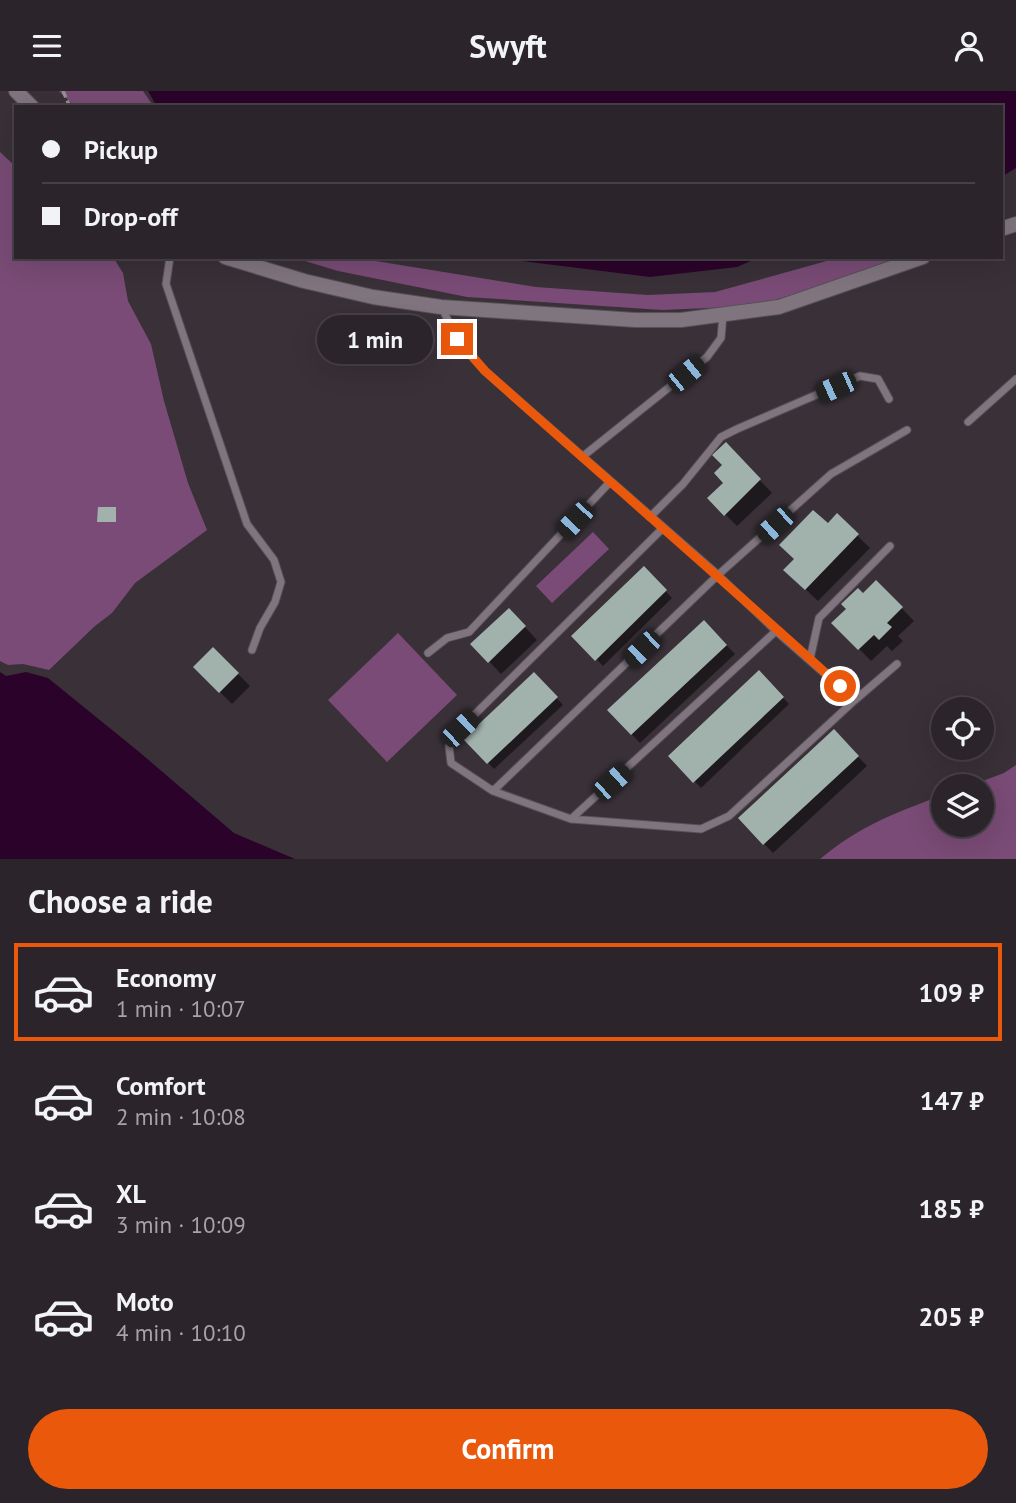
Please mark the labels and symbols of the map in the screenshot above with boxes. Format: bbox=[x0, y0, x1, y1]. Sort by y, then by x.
callout: 1 min bbox=[317, 315, 433, 363]
route end bbox=[441, 323, 473, 355]
car bbox=[664, 353, 709, 395]
car bbox=[813, 369, 860, 405]
car bbox=[553, 497, 598, 543]
car bbox=[753, 503, 798, 547]
car bbox=[620, 627, 665, 671]
route start bbox=[824, 670, 856, 702]
car bbox=[438, 707, 483, 751]
car bbox=[590, 760, 635, 804]

